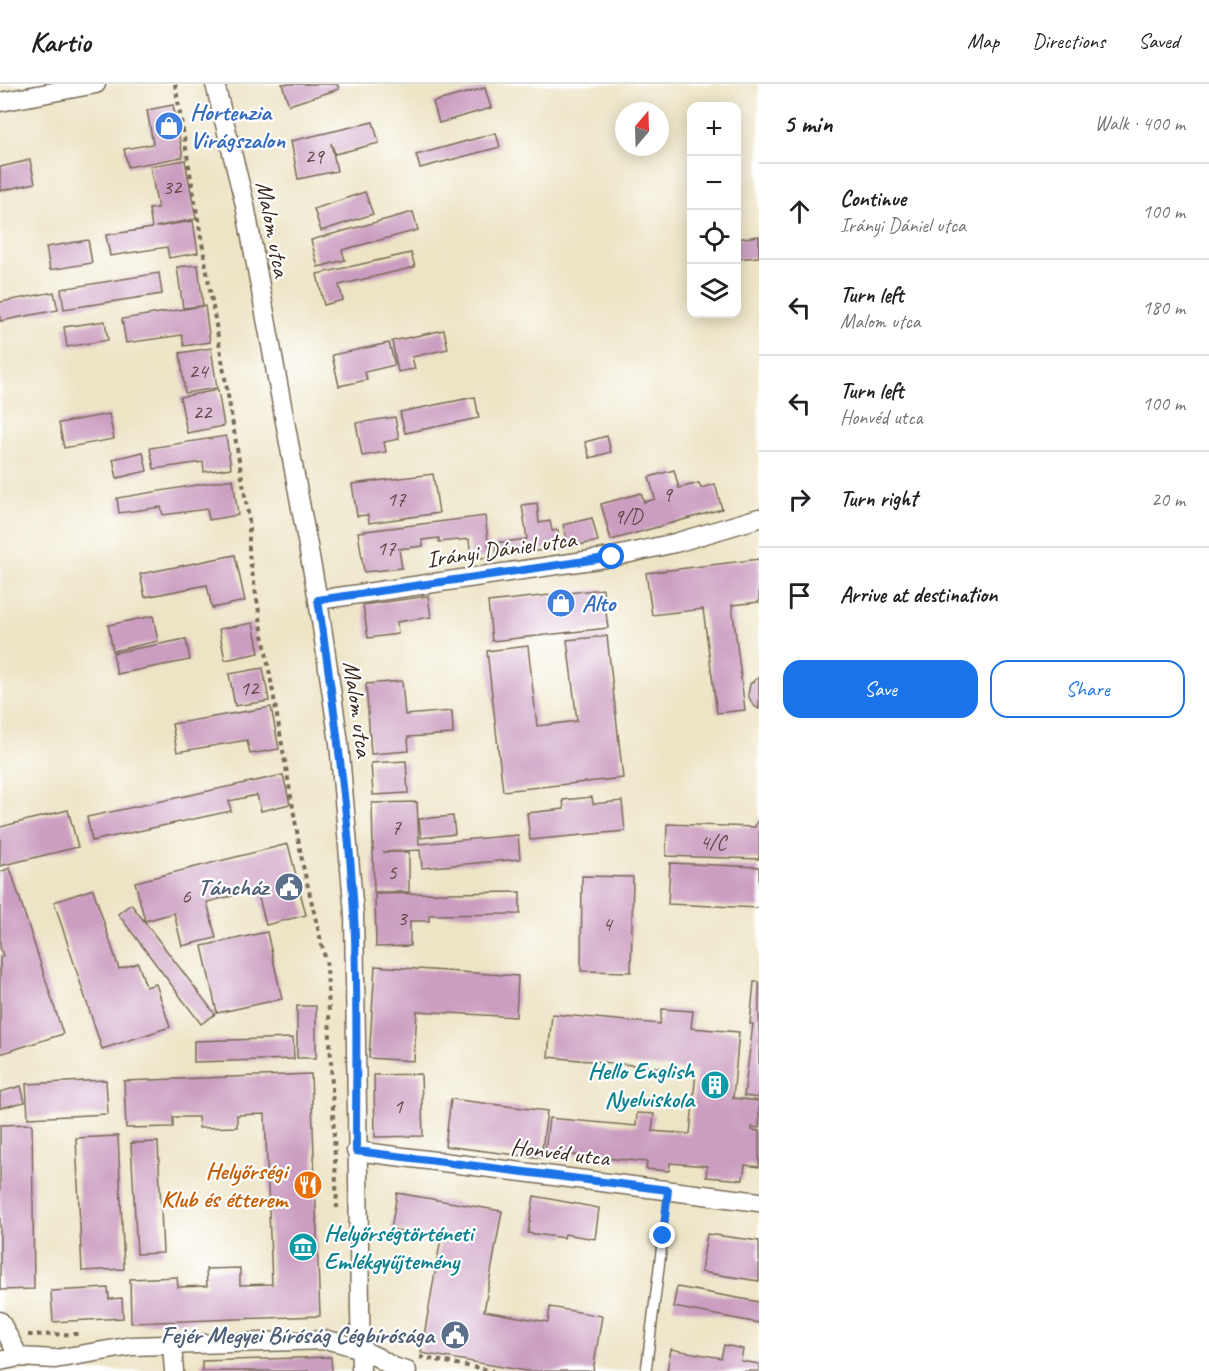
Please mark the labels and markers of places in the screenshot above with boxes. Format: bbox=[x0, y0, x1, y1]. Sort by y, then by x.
place label: Hortenzia Virágszalon bbox=[190, 97, 286, 155]
shop icon: Hortenzia Virágszalon bbox=[153, 110, 185, 142]
shop icon: Alto bbox=[545, 587, 577, 619]
place label: Alto bbox=[582, 588, 617, 618]
public building icon: Táncház bbox=[273, 871, 305, 903]
place label: Táncház bbox=[198, 872, 270, 902]
place label: Hello English Nyelviskola bbox=[588, 1056, 696, 1114]
building icon: Hello English Nyelviskola bbox=[699, 1069, 731, 1101]
place label: Helyőrségi Klub és étterem bbox=[161, 1156, 290, 1214]
restaurant icon: Helyőrségi Klub és étterem bbox=[292, 1169, 324, 1201]
place label: Helyőrségtörténeti Emlékgyűjtemény bbox=[324, 1218, 476, 1276]
museum icon: Helyőrségtörténeti Emlékgyűjtemény bbox=[287, 1231, 319, 1263]
public building icon: Fejér Megyei Bíróság Cégbírósága bbox=[439, 1319, 471, 1351]
place label: Fejér Megyei Bíróság Cégbírósága bbox=[161, 1320, 436, 1350]

